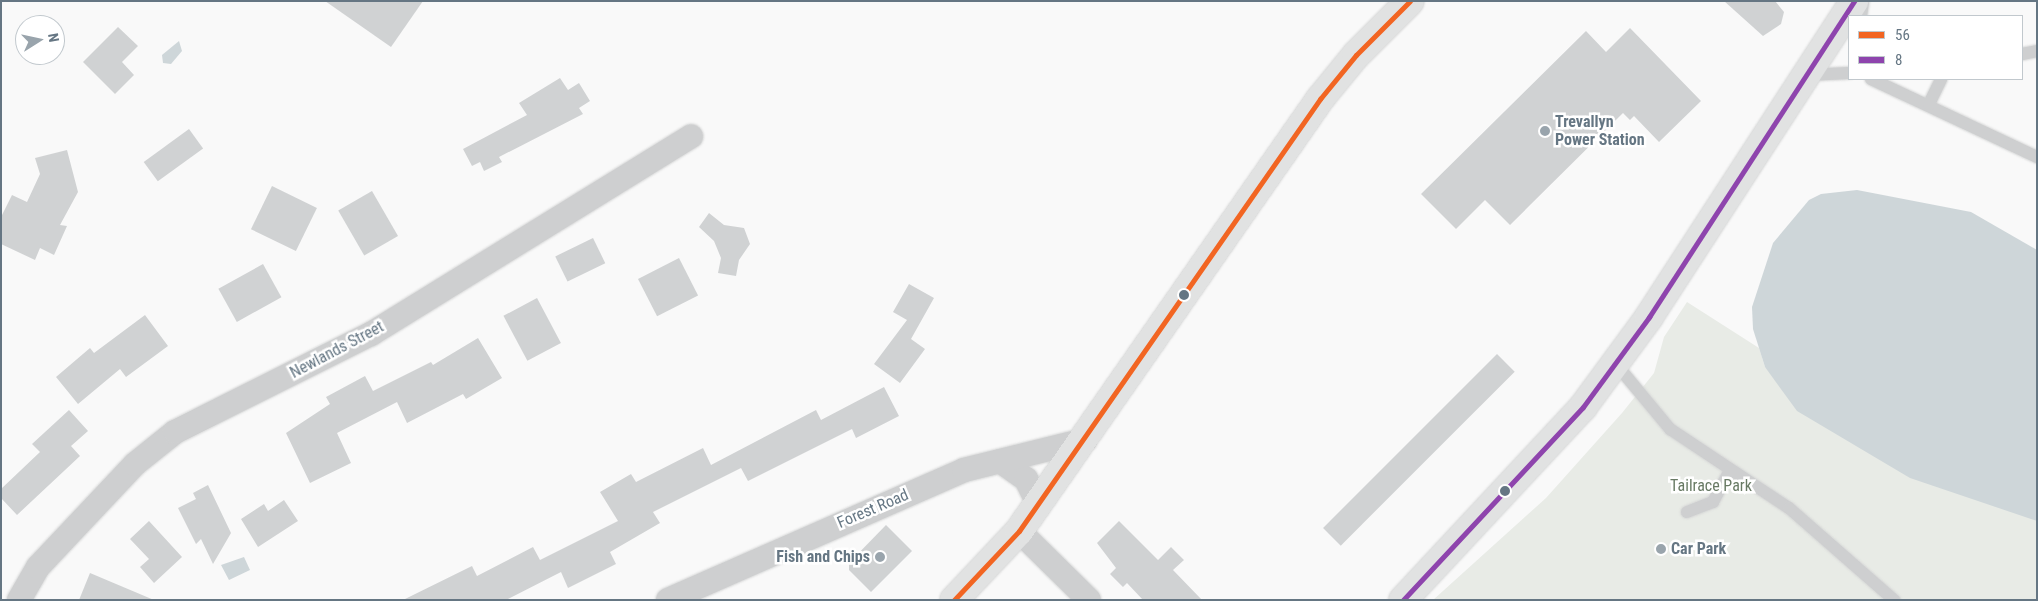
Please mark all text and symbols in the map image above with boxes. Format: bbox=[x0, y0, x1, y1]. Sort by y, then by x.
north arrow bbox=[15, 15, 65, 65]
legend bbox=[1848, 15, 2023, 80]
text: 56 bbox=[1895, 26, 1910, 44]
text: N bbox=[45, 32, 62, 43]
text: 8 bbox=[1895, 51, 1902, 69]
place label: Trevallyn Power Station bbox=[1555, 112, 1645, 150]
marker: Trevallyn Power Station bbox=[1539, 125, 1551, 137]
unlabelled marker bbox=[1179, 290, 1189, 300]
street label: Newlands Street bbox=[287, 317, 387, 383]
park label: Tailrace Park bbox=[1670, 476, 1752, 496]
street label: Forest Road bbox=[834, 485, 912, 533]
unlabelled marker bbox=[1500, 486, 1510, 496]
place label: Car Park bbox=[1671, 539, 1726, 559]
marker: Car Park bbox=[1655, 543, 1667, 555]
place label: Fish and Chips bbox=[776, 547, 870, 567]
marker: Fish and Chips bbox=[874, 551, 886, 563]

